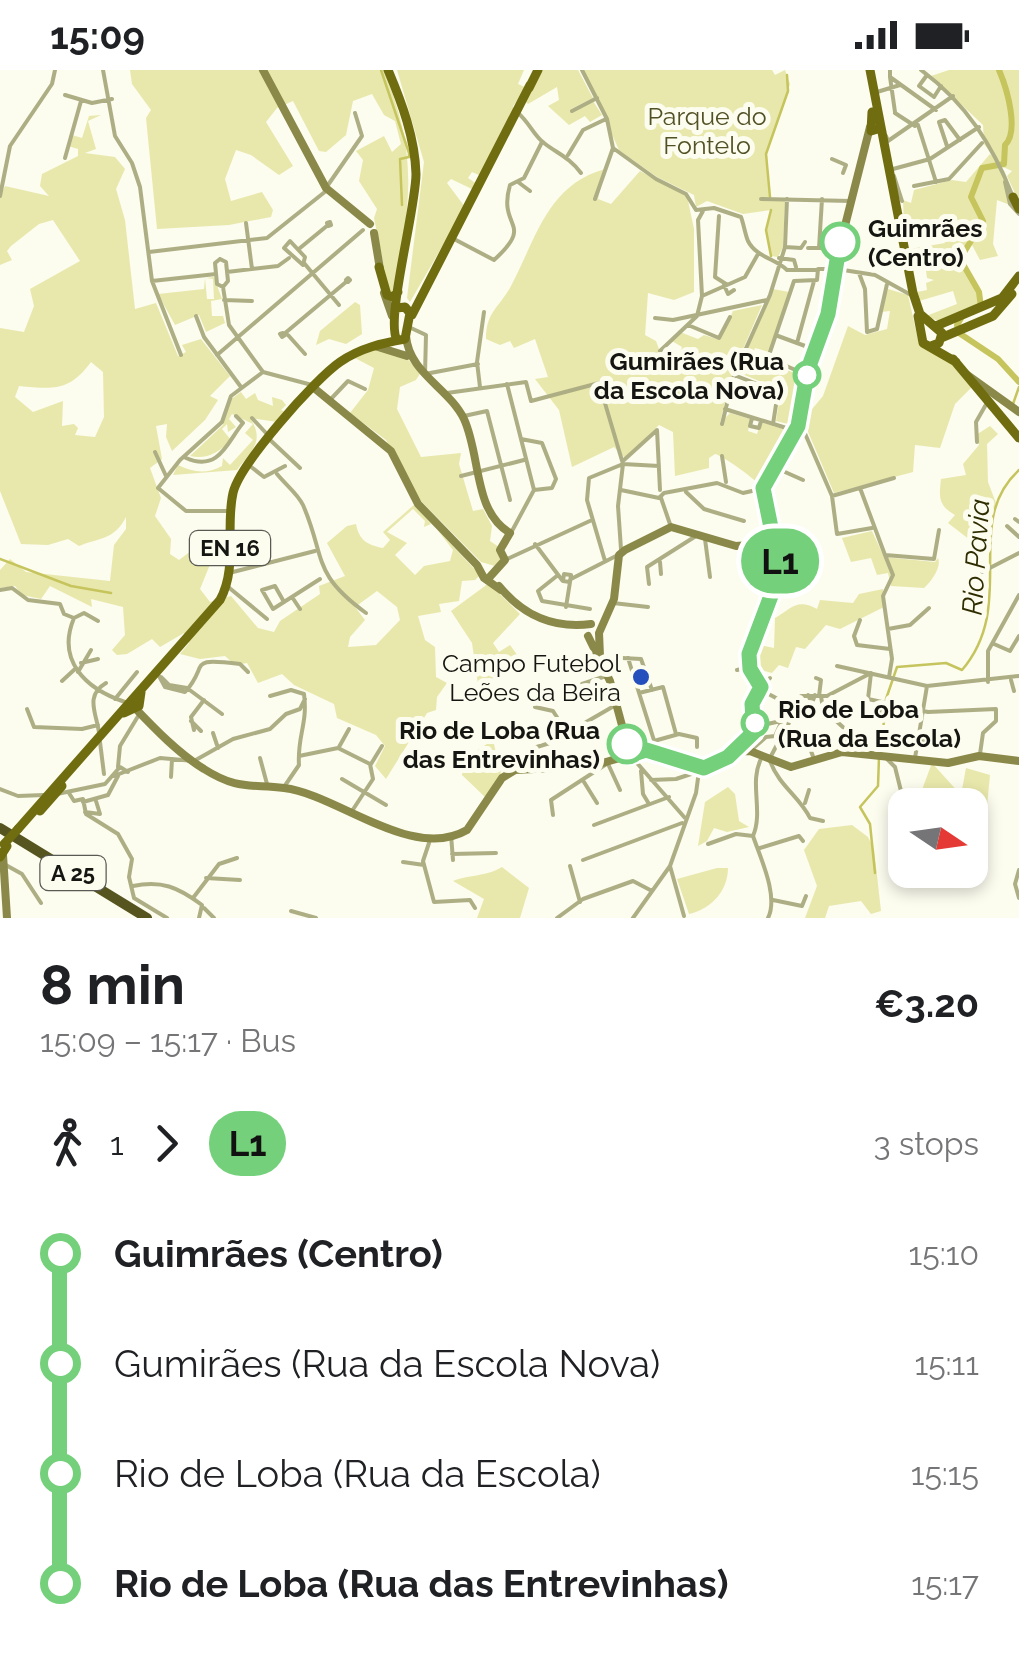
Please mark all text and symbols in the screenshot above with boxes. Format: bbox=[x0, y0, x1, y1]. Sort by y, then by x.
text: 15:09 bbox=[50, 13, 145, 58]
park label: Parque do Fontelo bbox=[647, 101, 767, 160]
place label: Guimrães (Centro) bbox=[868, 213, 983, 272]
marker: Guimrães (Centro) bbox=[821, 223, 859, 261]
place label: Gumirães (Rua da Escola Nova) bbox=[594, 346, 784, 405]
marker: Gumirães (Rua da Escola Nova) bbox=[794, 362, 820, 388]
water label: Rio Pavia bbox=[955, 498, 997, 616]
line badge: L1 bbox=[735, 528, 825, 594]
road number: EN 16 bbox=[190, 531, 270, 565]
text: L1 bbox=[761, 541, 799, 582]
place label: Campo Futebol Leões da Beira bbox=[442, 648, 621, 707]
marker: Campo Futebol Leões da Beira bbox=[630, 666, 652, 688]
place label: Rio de Loba (Rua da Escola) bbox=[778, 694, 961, 753]
marker: Rio de Loba (Rua da Escola) bbox=[742, 710, 768, 736]
place label: Rio de Loba (Rua das Entrevinhas) bbox=[399, 715, 600, 774]
marker: Rio de Loba (Rua das Entrevinhas) bbox=[608, 725, 646, 763]
north arrow bbox=[888, 788, 988, 888]
map controls bbox=[888, 788, 988, 888]
road number: A 25 bbox=[40, 856, 106, 890]
text: 8 min bbox=[40, 952, 185, 1017]
text: €3.20 bbox=[874, 981, 979, 1026]
text: 15:09 – 15:17 · Bus bbox=[40, 1022, 296, 1059]
icon: walk bbox=[40, 1116, 95, 1171]
icon: forward bbox=[139, 1116, 194, 1171]
text: L1 bbox=[229, 1123, 266, 1164]
text: 1 bbox=[110, 1125, 124, 1162]
text: 3 stops bbox=[874, 1125, 979, 1162]
text: Guimrães (Centro) bbox=[114, 1231, 443, 1276]
text: 15:10 bbox=[909, 1235, 979, 1272]
text: Gumirães (Rua da Escola Nova) bbox=[114, 1341, 660, 1386]
text: 15:11 bbox=[914, 1345, 979, 1382]
text: Rio de Loba (Rua da Escola) bbox=[114, 1451, 601, 1496]
text: 15:15 bbox=[911, 1455, 979, 1492]
text: Rio de Loba (Rua das Entrevinhas) bbox=[114, 1561, 728, 1606]
text: 15:17 bbox=[911, 1565, 979, 1602]

